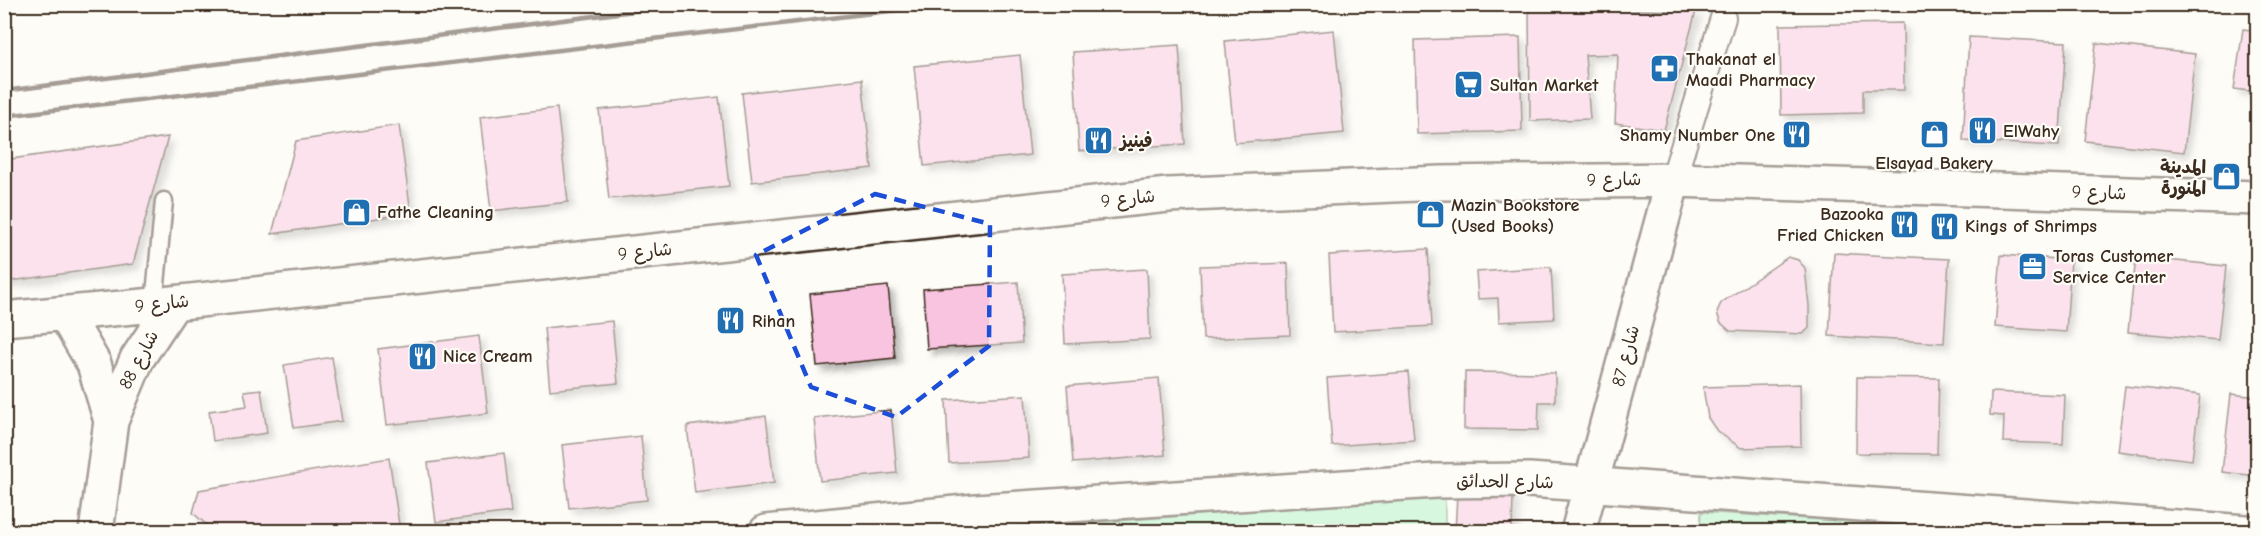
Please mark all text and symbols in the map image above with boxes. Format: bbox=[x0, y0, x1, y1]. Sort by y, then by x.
place label: Thakanat el Maadi Pharmacy bbox=[1686, 49, 1816, 91]
pharmacy icon: Thakanat el Maadi Pharmacy bbox=[1649, 53, 1681, 85]
supermarket icon: Sultan Market bbox=[1453, 69, 1485, 101]
place label: Sultan Market bbox=[1490, 75, 1599, 96]
restaurant icon: ElWahy bbox=[1966, 115, 1998, 147]
shop icon: Elsayad Bakery bbox=[1918, 118, 1950, 150]
restaurant icon: Shamy Number One bbox=[1780, 119, 1812, 151]
place label: ElWahy bbox=[2003, 121, 2060, 142]
restaurant icon: فينيز bbox=[1083, 125, 1115, 157]
place label: Shamy Number One bbox=[1620, 125, 1775, 146]
place label: فينيز bbox=[1118, 131, 1152, 152]
place label: Elsayad Bakery bbox=[1875, 153, 1994, 174]
place label: المدينة المنورة bbox=[2160, 157, 2206, 200]
shop icon: المدينة المنورة bbox=[2211, 161, 2243, 193]
street label: شارع 9 bbox=[1587, 169, 1641, 192]
street label: شارع 9 bbox=[2071, 182, 2127, 205]
street label: شارع 9 bbox=[1100, 186, 1156, 213]
place label: Mazin Bookstore (Used Books) bbox=[1451, 195, 1579, 237]
shop icon: Fathe Cleaning bbox=[340, 196, 372, 228]
shop icon: Mazin Bookstore (Used Books) bbox=[1414, 199, 1446, 231]
place label: Fathe Cleaning bbox=[377, 202, 494, 223]
place label: Bazooka Fried Chicken bbox=[1777, 204, 1884, 246]
restaurant icon: Bazooka Fried Chicken bbox=[1889, 208, 1921, 240]
restaurant icon: Kings of Shrimps bbox=[1928, 210, 1960, 242]
place label: Kings of Shrimps bbox=[1965, 216, 2097, 237]
street label: شارع 9 bbox=[617, 239, 673, 266]
place label: Toras Customer Service Center bbox=[2053, 246, 2174, 288]
office icon: Toras Customer Service Center bbox=[2016, 250, 2048, 282]
street label: شارع 9 bbox=[134, 291, 190, 318]
restaurant icon: Rihan bbox=[715, 305, 747, 337]
place label: Rihan bbox=[752, 311, 795, 332]
street label: شارع 87 bbox=[1608, 323, 1645, 389]
street label: شارع 88 bbox=[115, 327, 164, 393]
restaurant icon: Nice Cream bbox=[406, 340, 438, 372]
place label: Nice Cream bbox=[443, 346, 533, 367]
street label: شارع الحدائق bbox=[1456, 471, 1554, 494]

